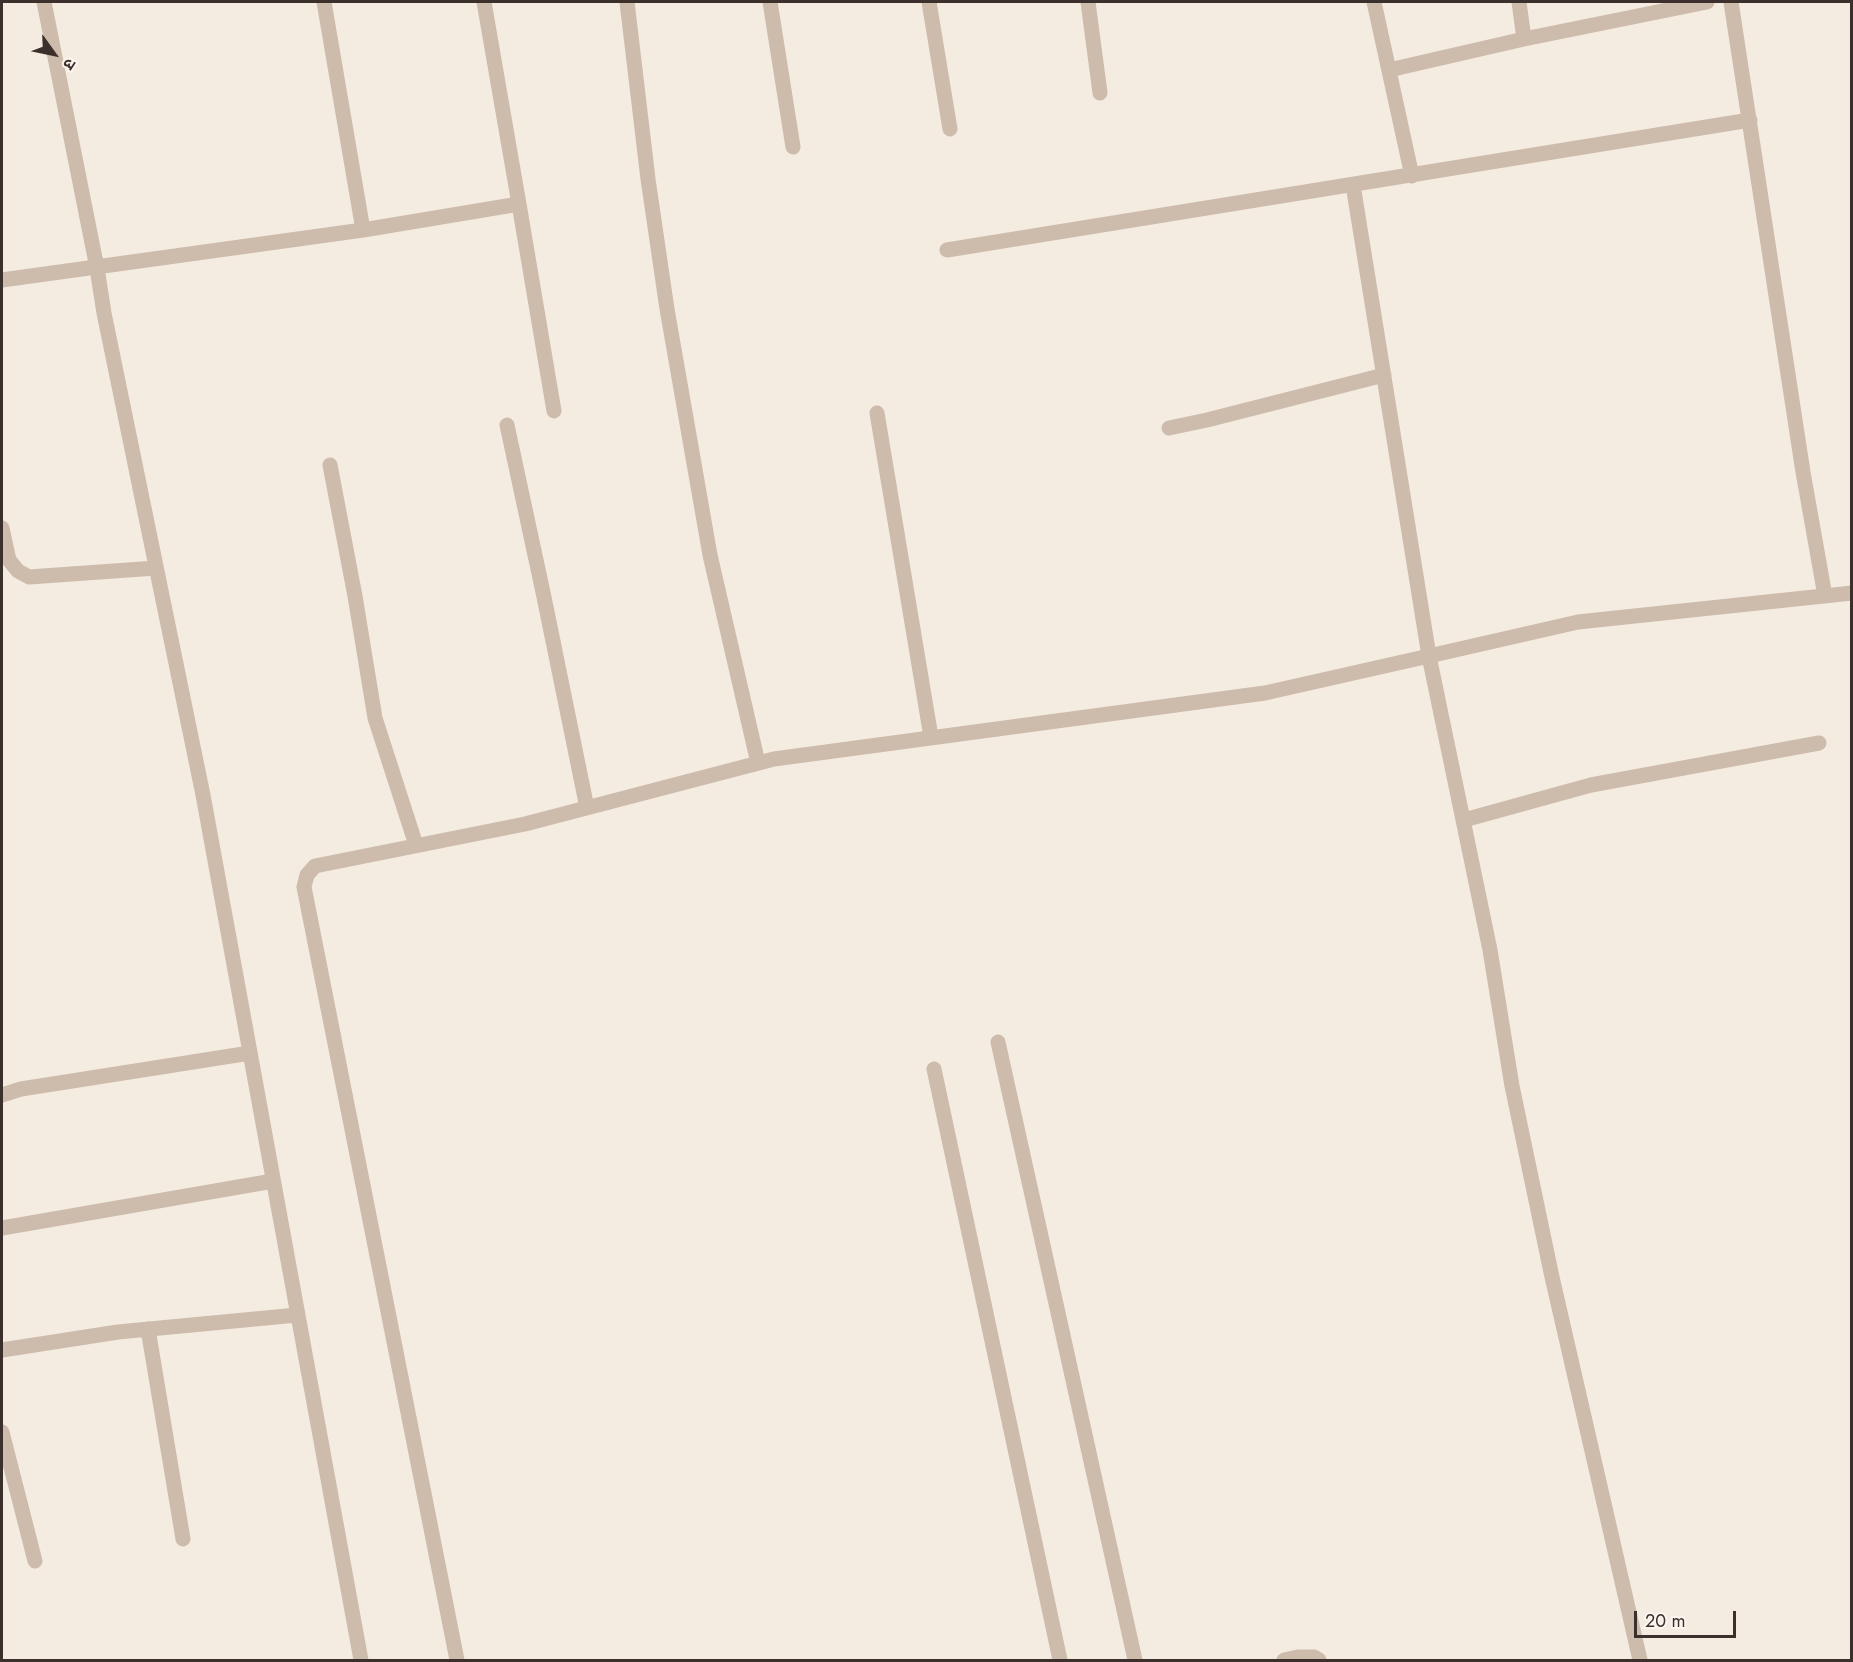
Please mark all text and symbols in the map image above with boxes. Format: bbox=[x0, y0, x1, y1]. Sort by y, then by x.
north arrow bbox=[24, 24, 84, 84]
text: उ bbox=[57, 54, 82, 74]
scale bar bbox=[1637, 1599, 1739, 1637]
text: 20 m bbox=[1645, 1608, 1685, 1634]

